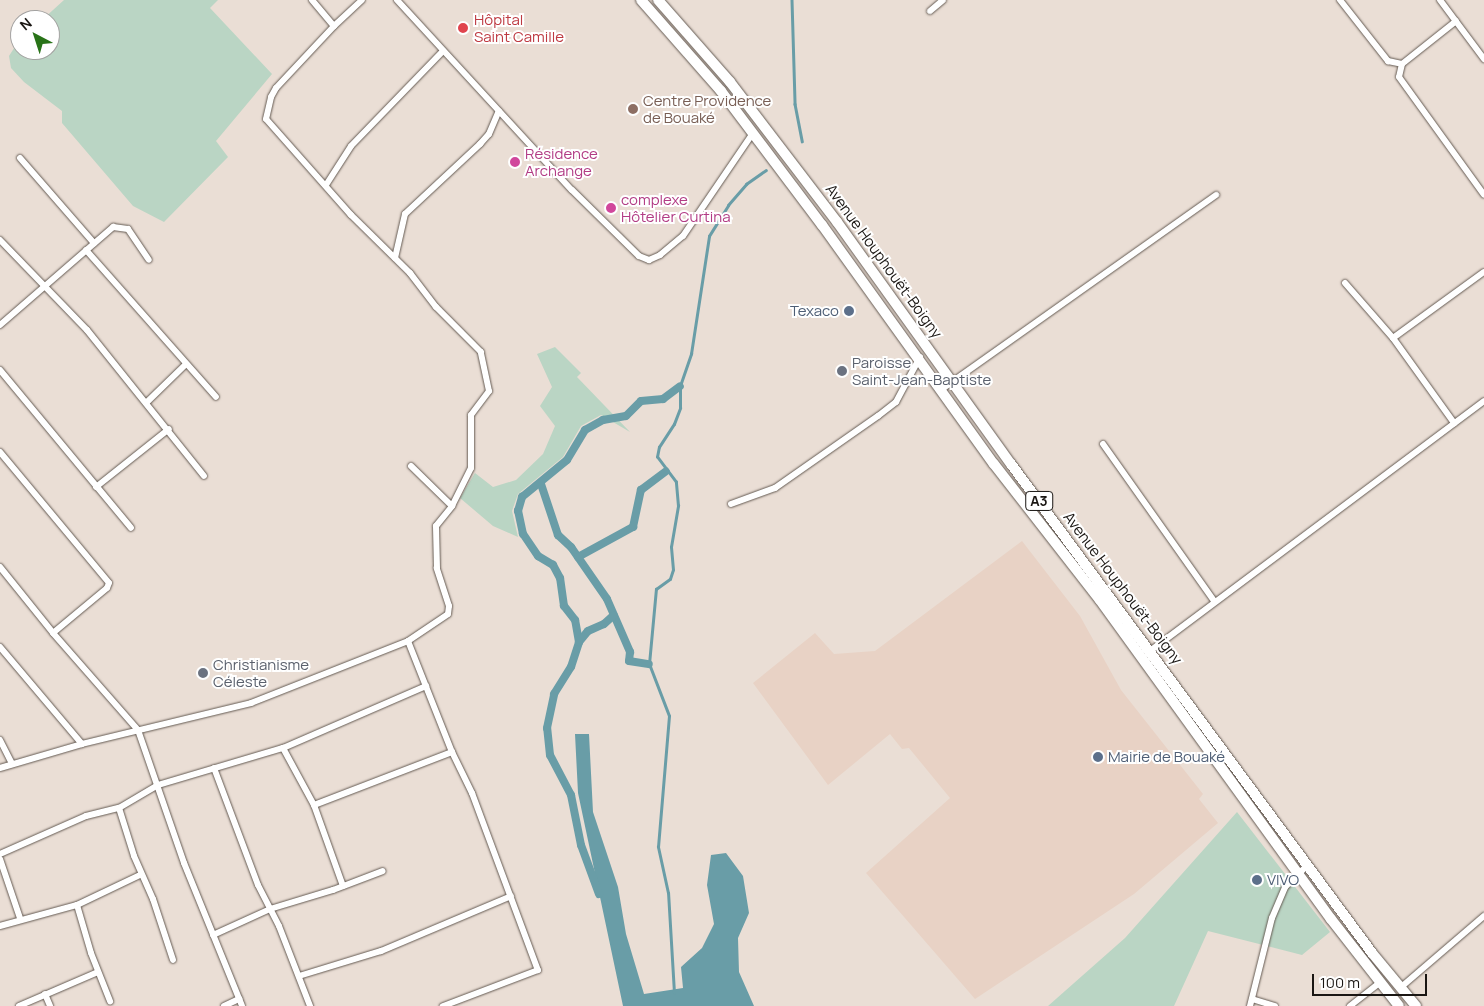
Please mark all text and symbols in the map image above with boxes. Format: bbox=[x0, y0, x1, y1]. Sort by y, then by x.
north arrow bbox=[10, 10, 60, 60]
place label: Hôpital Saint Camille bbox=[474, 10, 564, 45]
text: N bbox=[16, 13, 36, 34]
marker: Hôpital Saint Camille bbox=[456, 21, 470, 35]
place label: Centre Providence de Bouaké bbox=[643, 91, 771, 126]
marker: Centre Providence de Bouaké bbox=[627, 103, 639, 115]
place label: Résidence Archange bbox=[525, 144, 598, 179]
marker: Résidence Archange bbox=[509, 156, 521, 168]
street label: Avenue Houphouët-Boigny bbox=[822, 180, 946, 342]
place label: complexe Hôtelier Curtina bbox=[621, 190, 731, 225]
marker: complexe Hôtelier Curtina bbox=[605, 202, 617, 214]
place label: Texaco bbox=[790, 302, 839, 320]
marker: Texaco bbox=[843, 305, 855, 317]
place label: Paroisse Saint-Jean-Baptiste bbox=[852, 353, 991, 388]
marker: Paroisse Saint-Jean-Baptiste bbox=[836, 365, 848, 377]
road number: A3 bbox=[1024, 490, 1054, 512]
street label: Avenue Houphouët-Boigny bbox=[1060, 508, 1186, 668]
place label: Christianisme Céleste bbox=[213, 655, 309, 690]
marker: Christianisme Céleste bbox=[197, 667, 209, 679]
place label: Mairie de Bouaké bbox=[1108, 748, 1225, 766]
marker: Mairie de Bouaké bbox=[1092, 751, 1104, 763]
place label: VIVO bbox=[1267, 871, 1299, 889]
marker: VIVO bbox=[1251, 874, 1263, 886]
scale bar bbox=[1314, 964, 1429, 996]
text: 100 m bbox=[1320, 972, 1360, 993]

